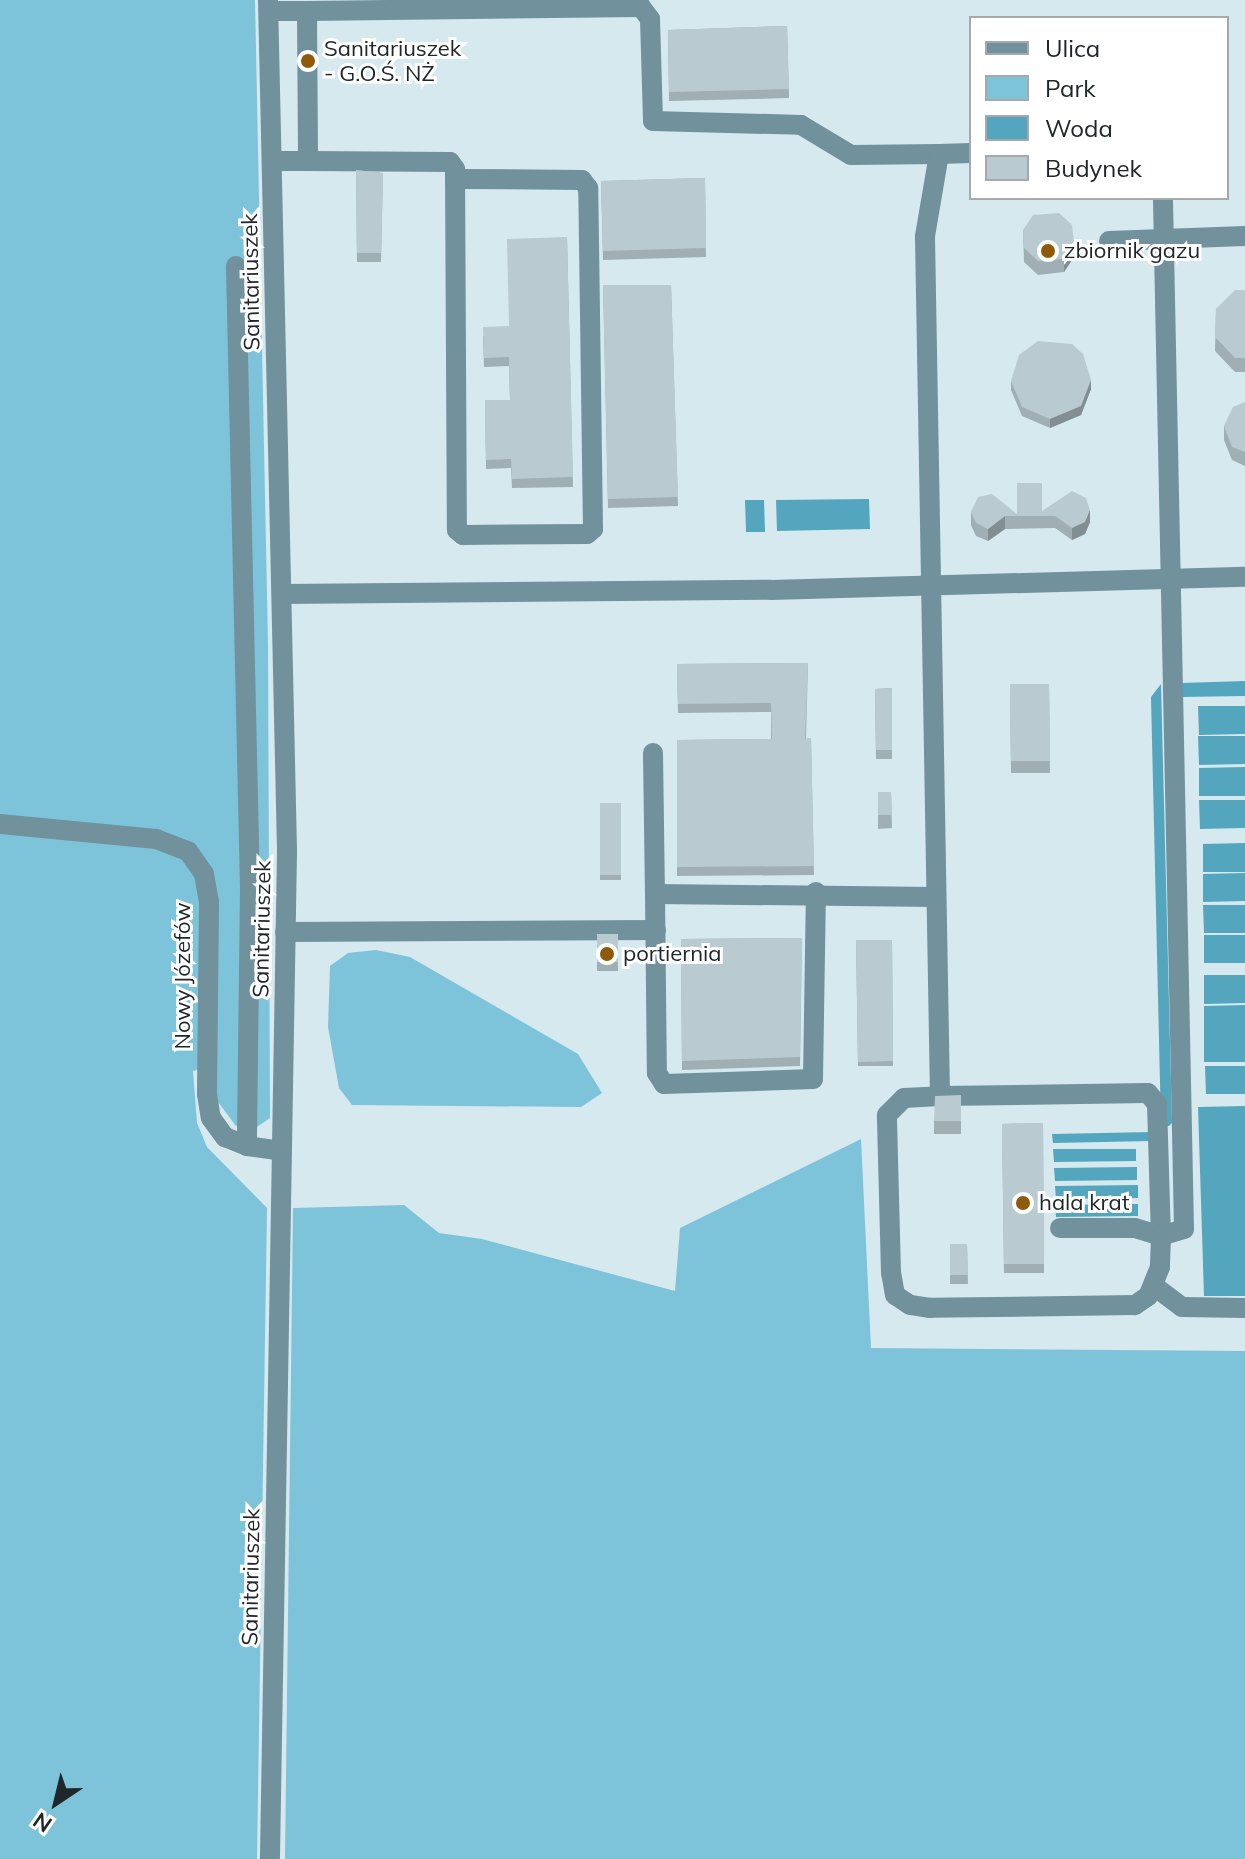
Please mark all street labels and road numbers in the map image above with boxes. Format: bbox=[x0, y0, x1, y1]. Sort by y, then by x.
street label: Sanitariuszek bbox=[237, 213, 265, 351]
street label: Sanitariuszek bbox=[248, 860, 276, 998]
street label: Nowy Józefów bbox=[170, 902, 196, 1050]
street label: Sanitariuszek bbox=[237, 1508, 265, 1646]

